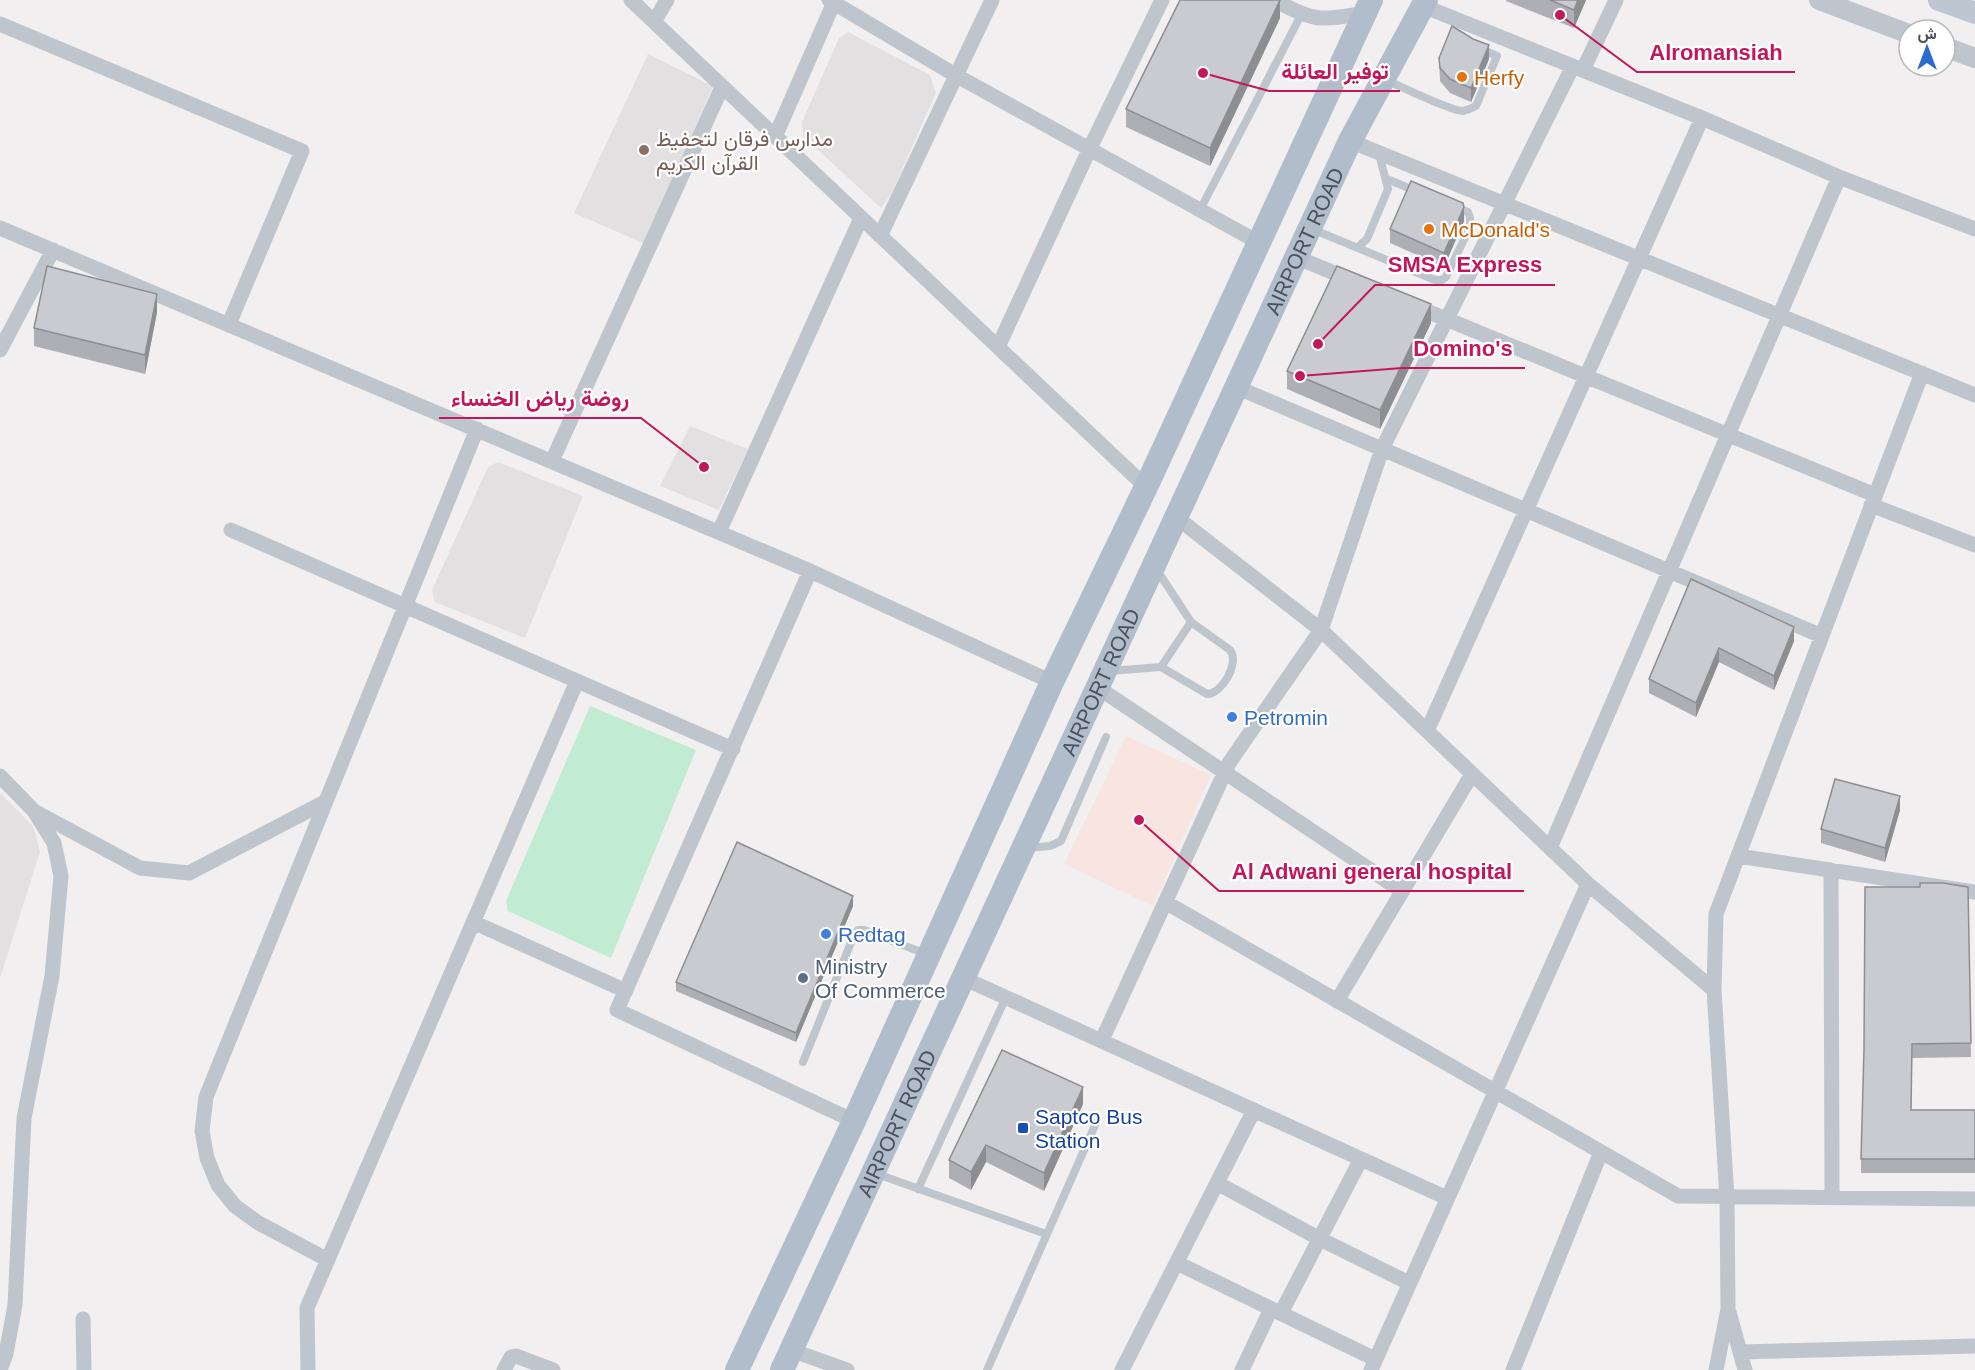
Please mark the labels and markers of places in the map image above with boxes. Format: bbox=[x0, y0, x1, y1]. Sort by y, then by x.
callout: Alromansiah bbox=[1637, 32, 1795, 72]
callout: توفير العائلة bbox=[1269, 51, 1400, 91]
place label: Herfy bbox=[1474, 66, 1525, 89]
marker: Herfy bbox=[1455, 70, 1469, 84]
place label: مدارس فرقان لتحفيظ القرآن الكريم bbox=[656, 127, 833, 177]
marker: مدارس فرقان لتحفيظ القرآن الكريم bbox=[637, 143, 651, 157]
place label: McDonald's bbox=[1441, 218, 1550, 241]
marker: McDonald's bbox=[1422, 222, 1436, 236]
callout: SMSA Express bbox=[1375, 245, 1555, 285]
callout: Domino's bbox=[1402, 328, 1525, 368]
callout: روضة رياض الخنساء bbox=[439, 378, 641, 418]
place label: Petromin bbox=[1244, 706, 1328, 729]
marker: Petromin bbox=[1225, 710, 1239, 724]
callout: Al Adwani general hospital bbox=[1219, 851, 1524, 891]
place label: Redtag bbox=[838, 923, 906, 946]
marker: Redtag bbox=[819, 927, 833, 941]
place label: Ministry Of Commerce bbox=[815, 955, 946, 1002]
marker: Ministry Of Commerce bbox=[796, 971, 810, 985]
place label: Saptco Bus Station bbox=[1035, 1105, 1142, 1152]
marker: Saptco Bus Station bbox=[1016, 1121, 1030, 1135]

